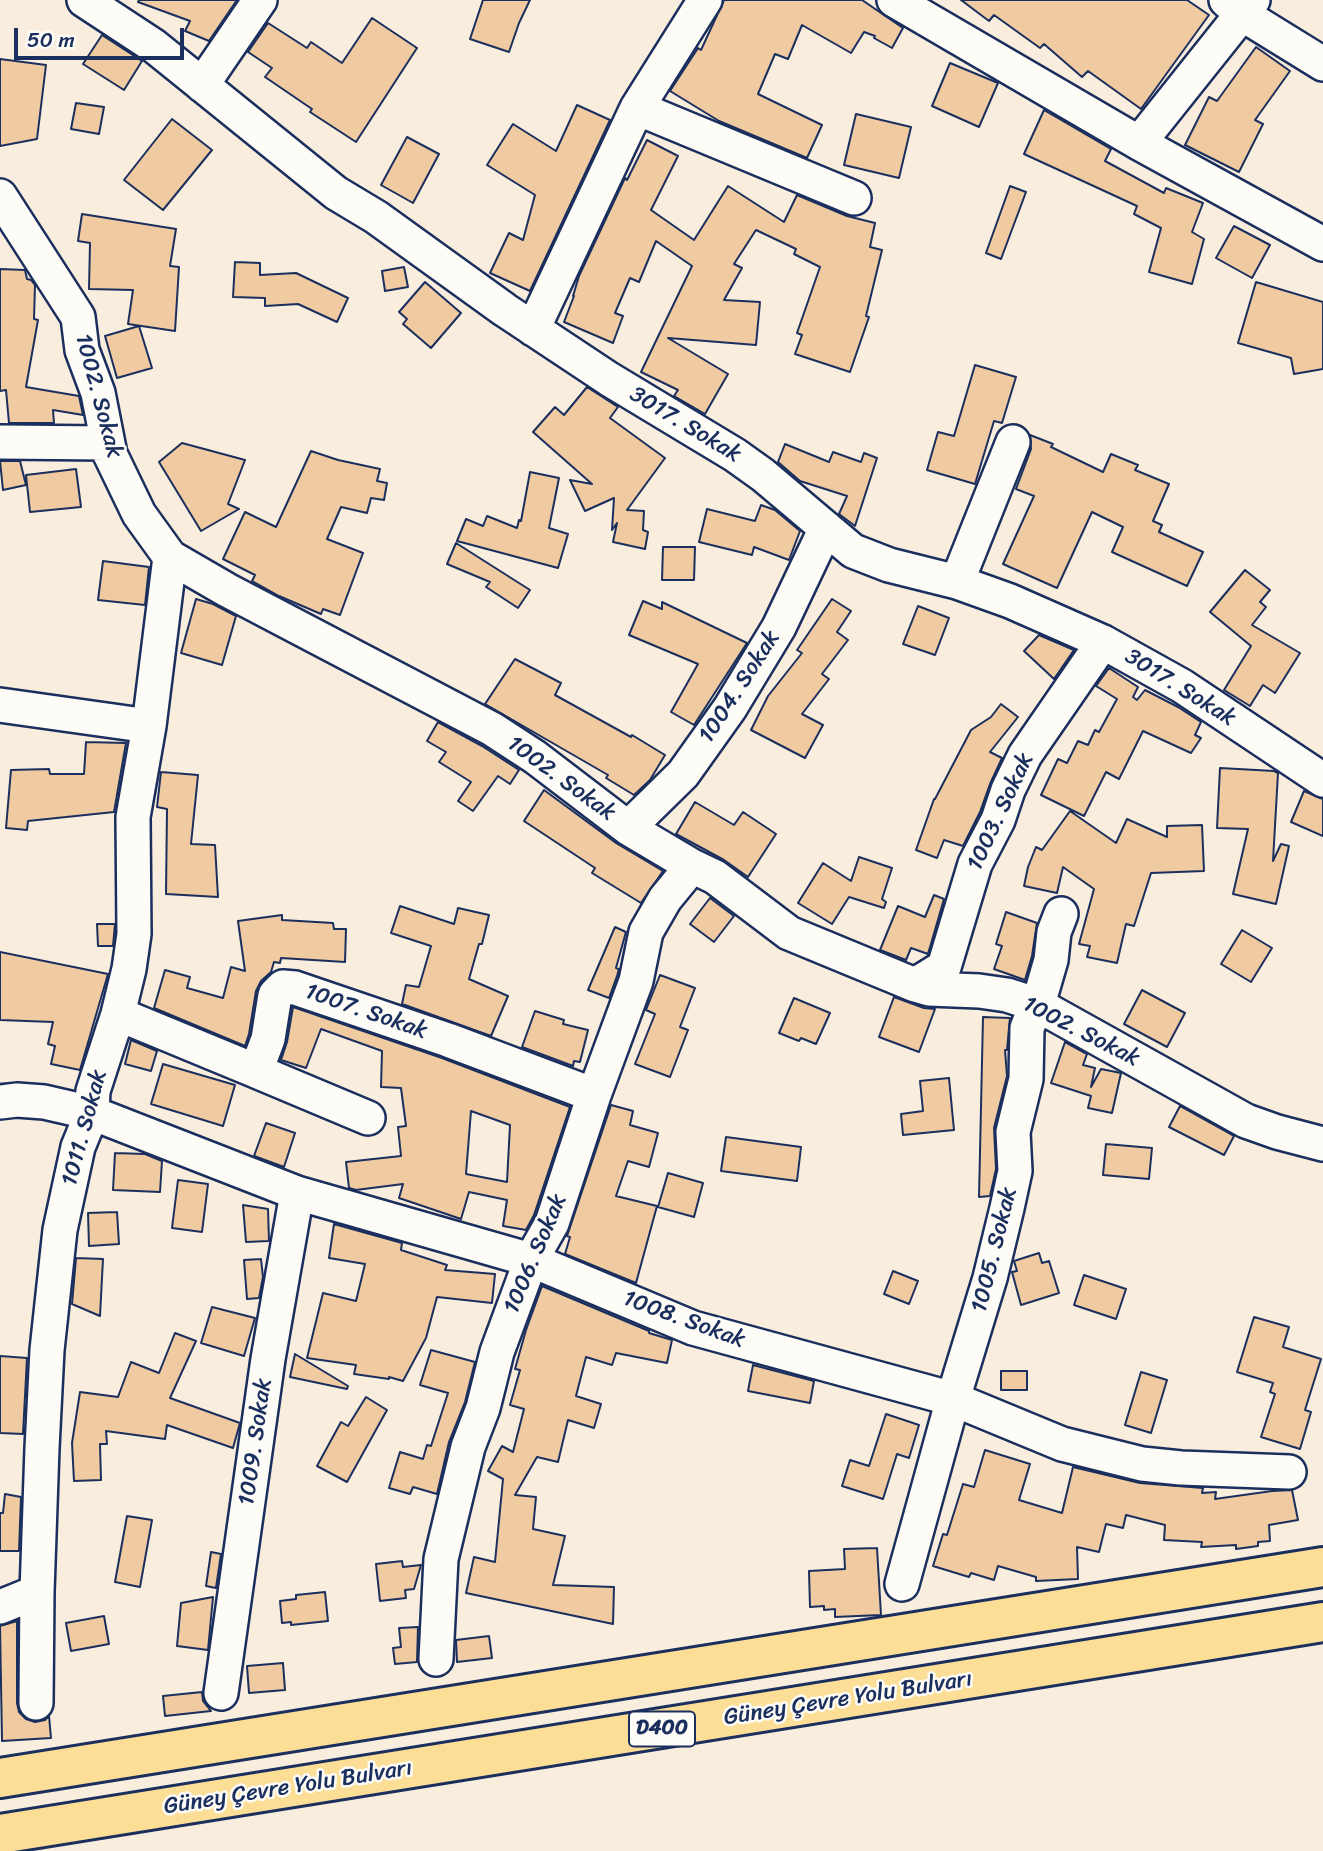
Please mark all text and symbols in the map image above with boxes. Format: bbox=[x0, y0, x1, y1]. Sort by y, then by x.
scale bar bbox=[18, 14, 187, 58]
text: 50 m bbox=[27, 21, 75, 59]
street label: 1002. Sokak bbox=[68, 331, 128, 461]
street label: 3017. Sokak bbox=[624, 381, 746, 469]
street label: 1004. Sokak bbox=[693, 626, 787, 748]
street label: 3017. Sokak bbox=[1120, 643, 1240, 733]
street label: 1002. Sokak bbox=[501, 730, 621, 828]
street label: 1003. Sokak bbox=[962, 749, 1040, 875]
street label: 1007. Sokak bbox=[301, 978, 431, 1046]
street label: 1002. Sokak bbox=[1018, 991, 1144, 1073]
street label: 1011. Sokak bbox=[56, 1067, 114, 1189]
street label: 1005. Sokak bbox=[966, 1185, 1024, 1315]
street label: 1006. Sokak bbox=[498, 1190, 574, 1318]
street label: 1008. Sokak bbox=[619, 1285, 749, 1355]
street label: 1009. Sokak bbox=[233, 1377, 279, 1507]
street label: Güney Çevre Yolu Bulvarı bbox=[722, 1666, 974, 1732]
road number: D400 bbox=[629, 1712, 695, 1746]
street label: Güney Çevre Yolu Bulvarı bbox=[162, 1755, 414, 1821]

